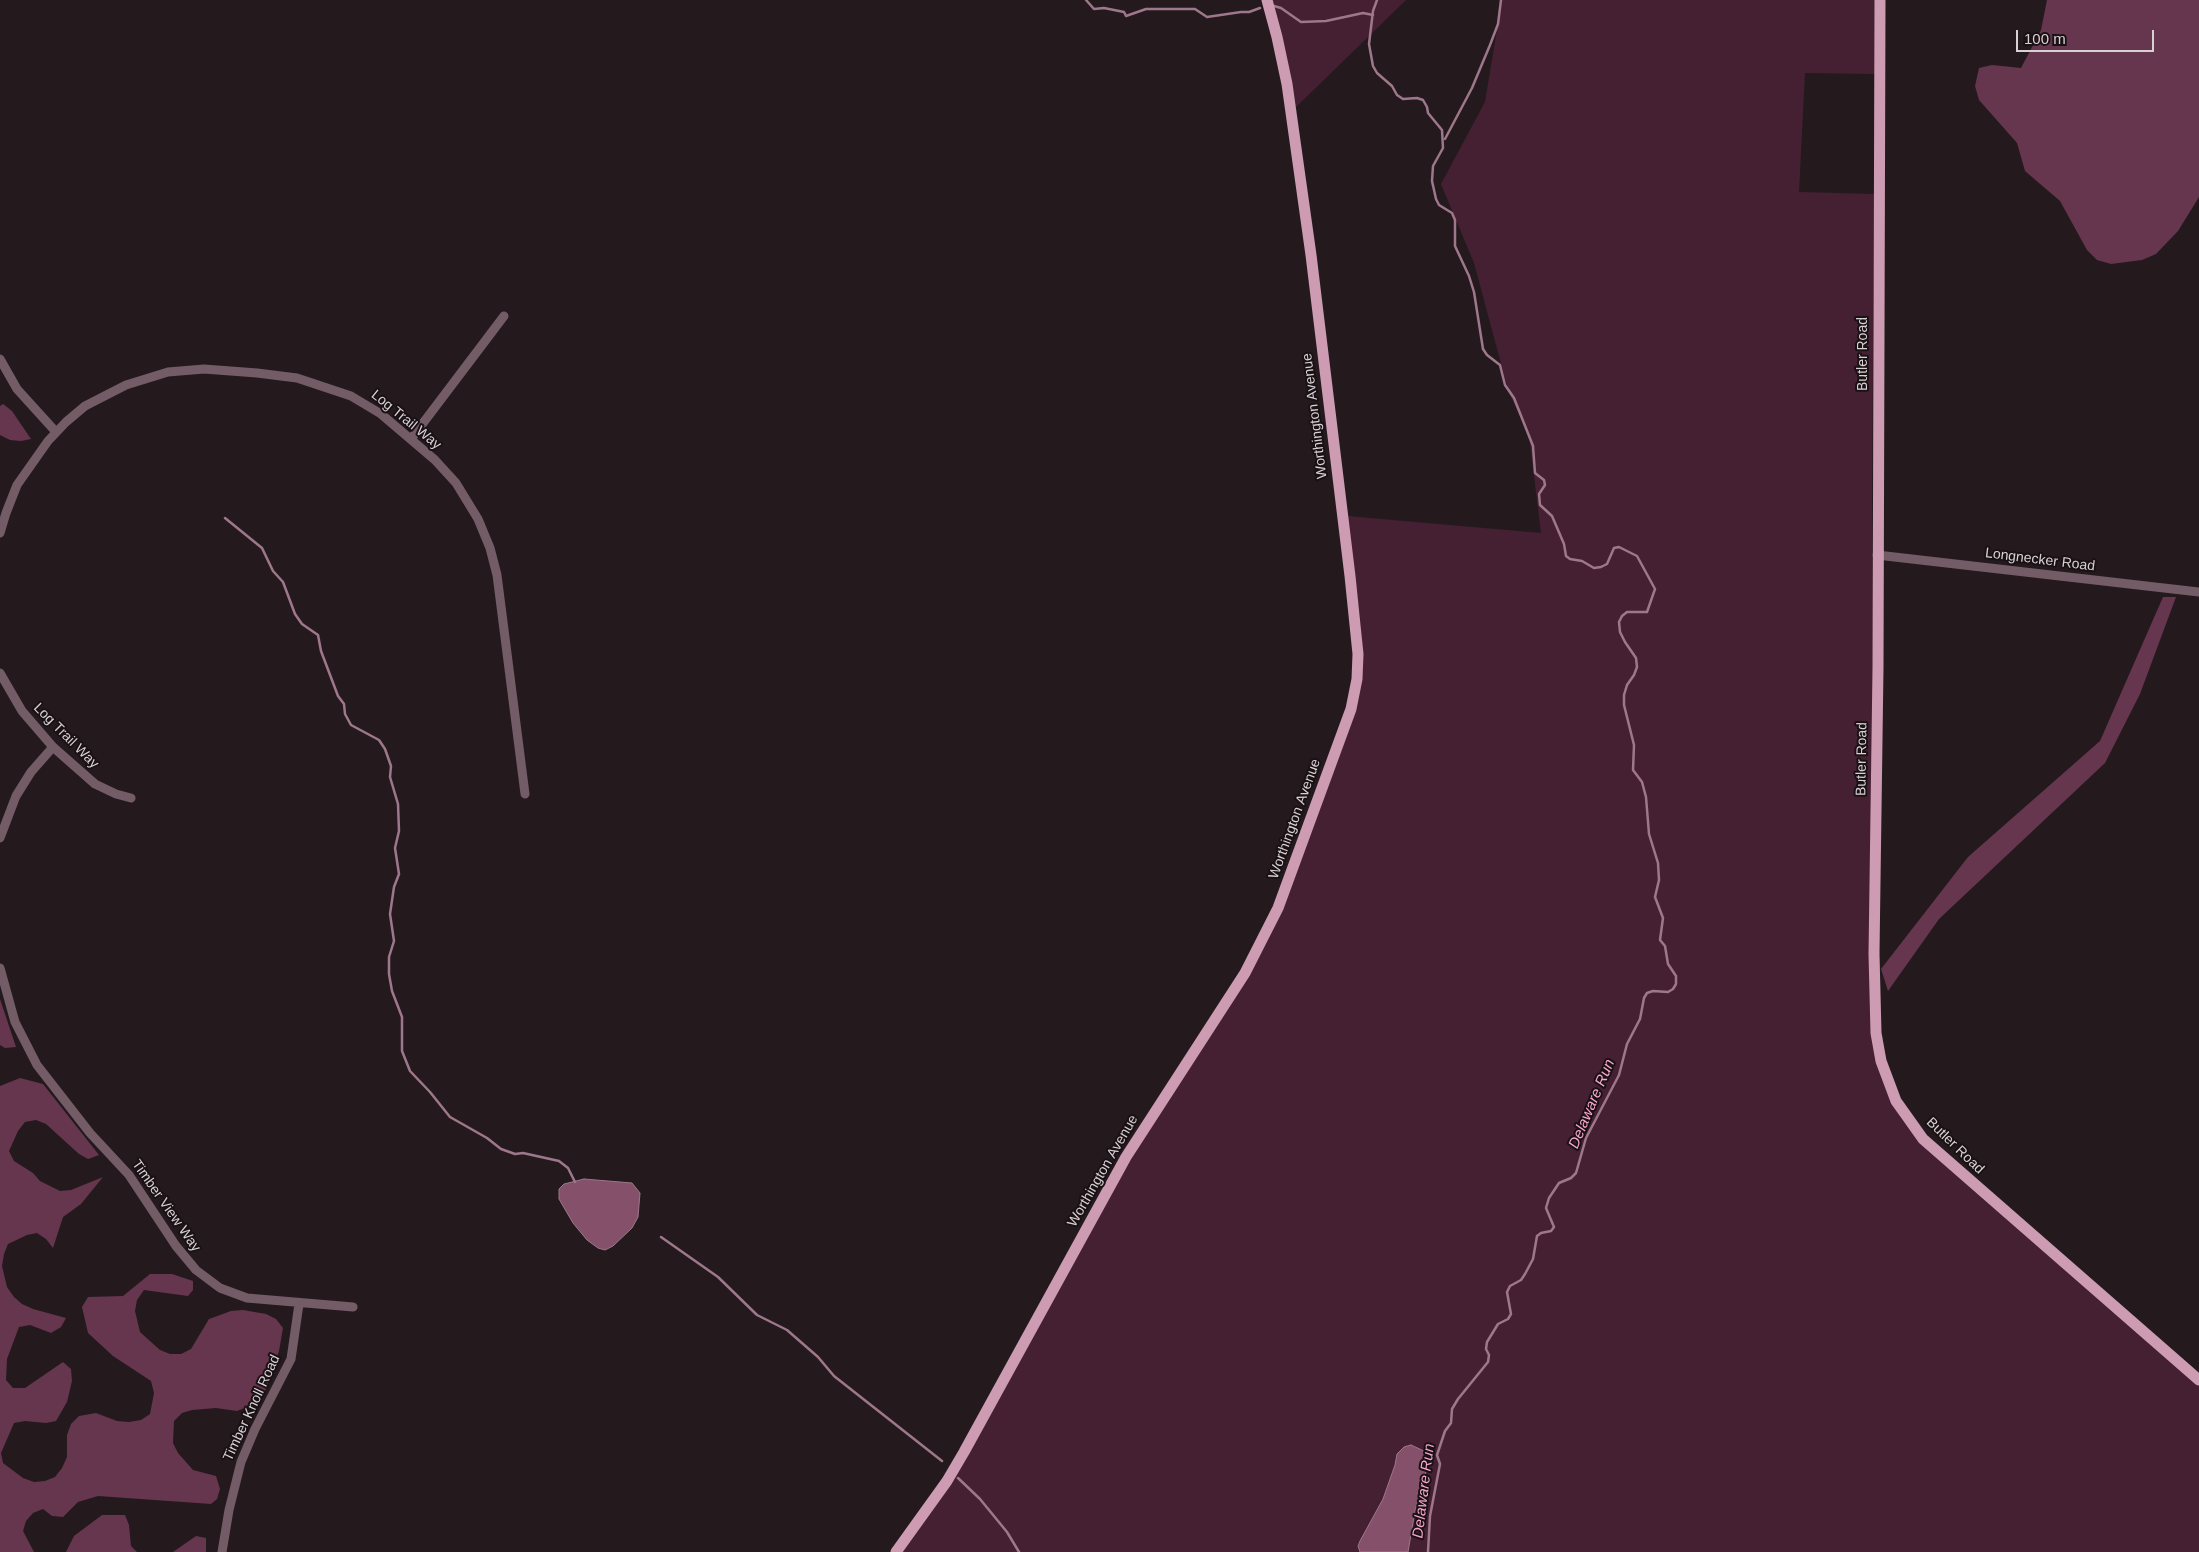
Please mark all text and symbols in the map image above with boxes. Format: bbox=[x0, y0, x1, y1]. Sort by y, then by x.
scale bar bbox=[2019, 20, 2156, 52]
text: 100 m bbox=[2024, 30, 2066, 47]
street label: Butler Road bbox=[1855, 317, 1871, 391]
street label: Worthington Avenue bbox=[1299, 352, 1331, 480]
street label: Log Trail Way bbox=[368, 387, 444, 453]
street label: Longnecker Road bbox=[1984, 545, 2096, 575]
street label: Log Trail Way bbox=[30, 700, 102, 772]
street label: Butler Road bbox=[1853, 722, 1871, 796]
street label: Worthington Avenue bbox=[1265, 757, 1325, 881]
water label: Delaware Run bbox=[1565, 1057, 1619, 1151]
street label: Worthington Avenue bbox=[1064, 1112, 1142, 1230]
street label: Butler Road bbox=[1923, 1114, 1987, 1178]
street label: Timber View Way bbox=[128, 1157, 204, 1255]
street label: Timber Knoll Road bbox=[220, 1352, 284, 1464]
water label: Delaware Run bbox=[1409, 1443, 1439, 1539]

